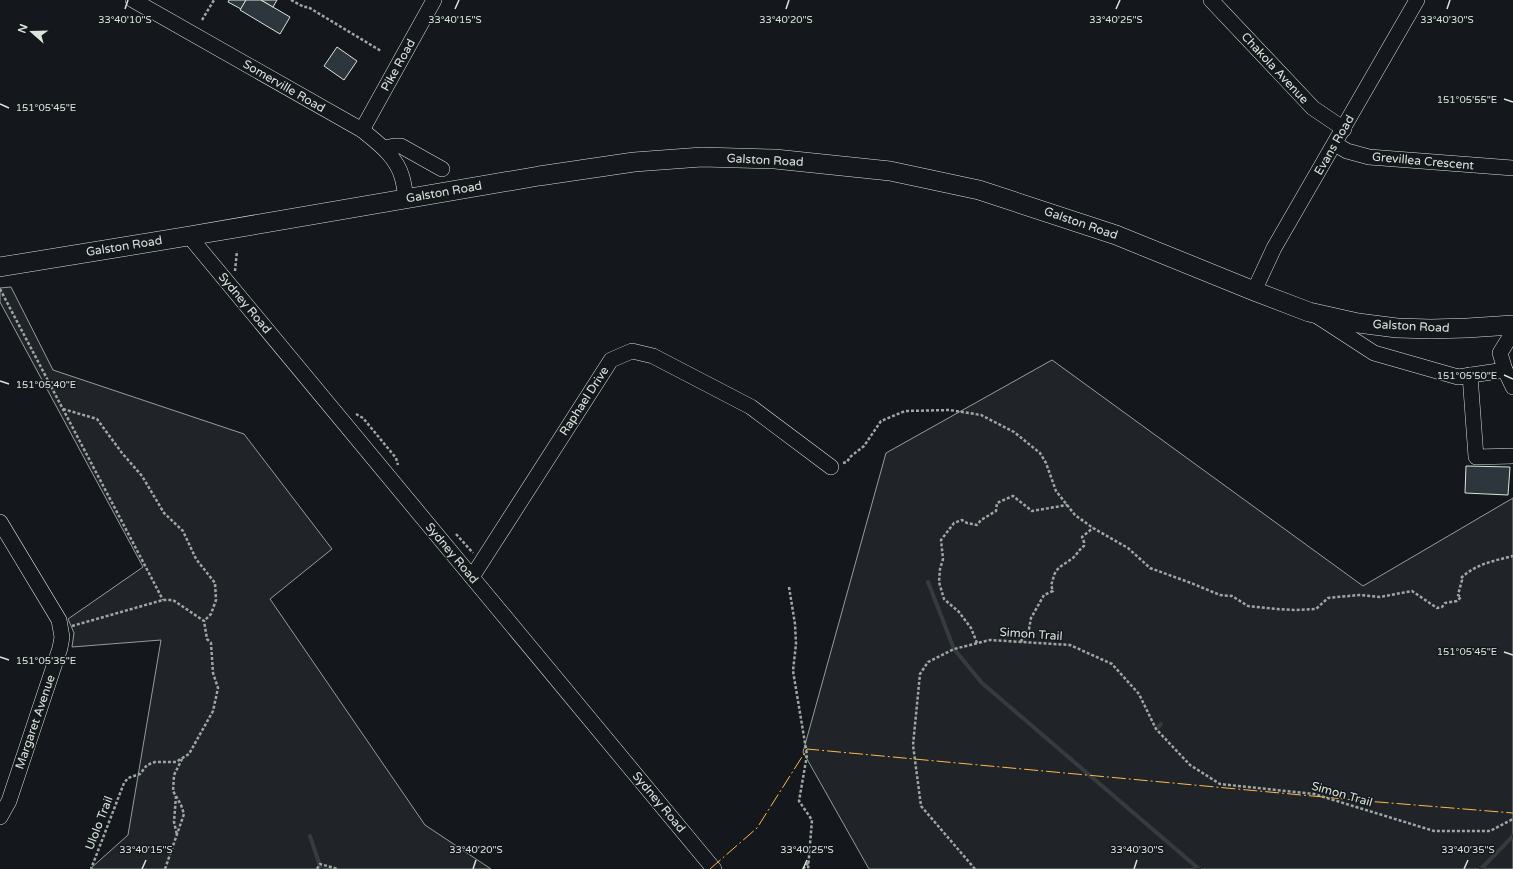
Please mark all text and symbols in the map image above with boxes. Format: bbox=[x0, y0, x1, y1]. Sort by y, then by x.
north arrow bbox=[12, 12, 52, 52]
text: 33°40'10"S bbox=[98, 14, 152, 26]
text: 33°40'15"S bbox=[428, 14, 482, 26]
text: 33°40'20"S bbox=[759, 14, 813, 26]
text: 33°40'25"S bbox=[1089, 14, 1143, 26]
text: 33°40'30"S bbox=[1420, 14, 1474, 26]
text: N bbox=[15, 22, 31, 35]
street label: Chakola Avenue bbox=[1239, 30, 1312, 107]
street label: Pike Road bbox=[378, 36, 418, 94]
street label: Somerville Road bbox=[240, 57, 328, 115]
text: 151°05'55"E bbox=[1437, 94, 1497, 106]
text: 151°05'45"E bbox=[16, 102, 76, 114]
street label: Evans Road bbox=[1311, 113, 1357, 177]
street label: Grevillea Crescent bbox=[1371, 150, 1475, 172]
street label: Galston Road bbox=[726, 151, 804, 169]
street label: Galston Road bbox=[405, 178, 483, 206]
street label: Galston Road bbox=[1042, 204, 1120, 242]
street label: Galston Road bbox=[85, 233, 163, 259]
street label: Sydney Road bbox=[216, 270, 274, 336]
street label: Galston Road bbox=[1372, 317, 1450, 335]
street label: Raphael Drive bbox=[557, 364, 612, 438]
text: 151°05'50"E bbox=[1437, 370, 1497, 382]
text: 151°05'40"E bbox=[16, 379, 76, 391]
street label: Sydney Road bbox=[423, 520, 481, 586]
street label: Simon Trail bbox=[999, 625, 1063, 643]
text: 151°05'45"E bbox=[1437, 646, 1497, 658]
text: 151°05'35"E bbox=[16, 655, 76, 667]
street label: Margaret Avenue bbox=[12, 673, 58, 771]
street label: Sydney Road bbox=[630, 769, 688, 835]
street label: Simon Trail bbox=[1310, 779, 1374, 809]
street label: Ulolo Trail bbox=[82, 794, 116, 852]
text: 33°40'15"S bbox=[119, 844, 173, 856]
text: 33°40'20"S bbox=[449, 844, 503, 856]
text: 33°40'25"S bbox=[780, 844, 834, 856]
text: 33°40'30"S bbox=[1110, 844, 1164, 856]
text: 33°40'35"S bbox=[1441, 844, 1495, 856]

